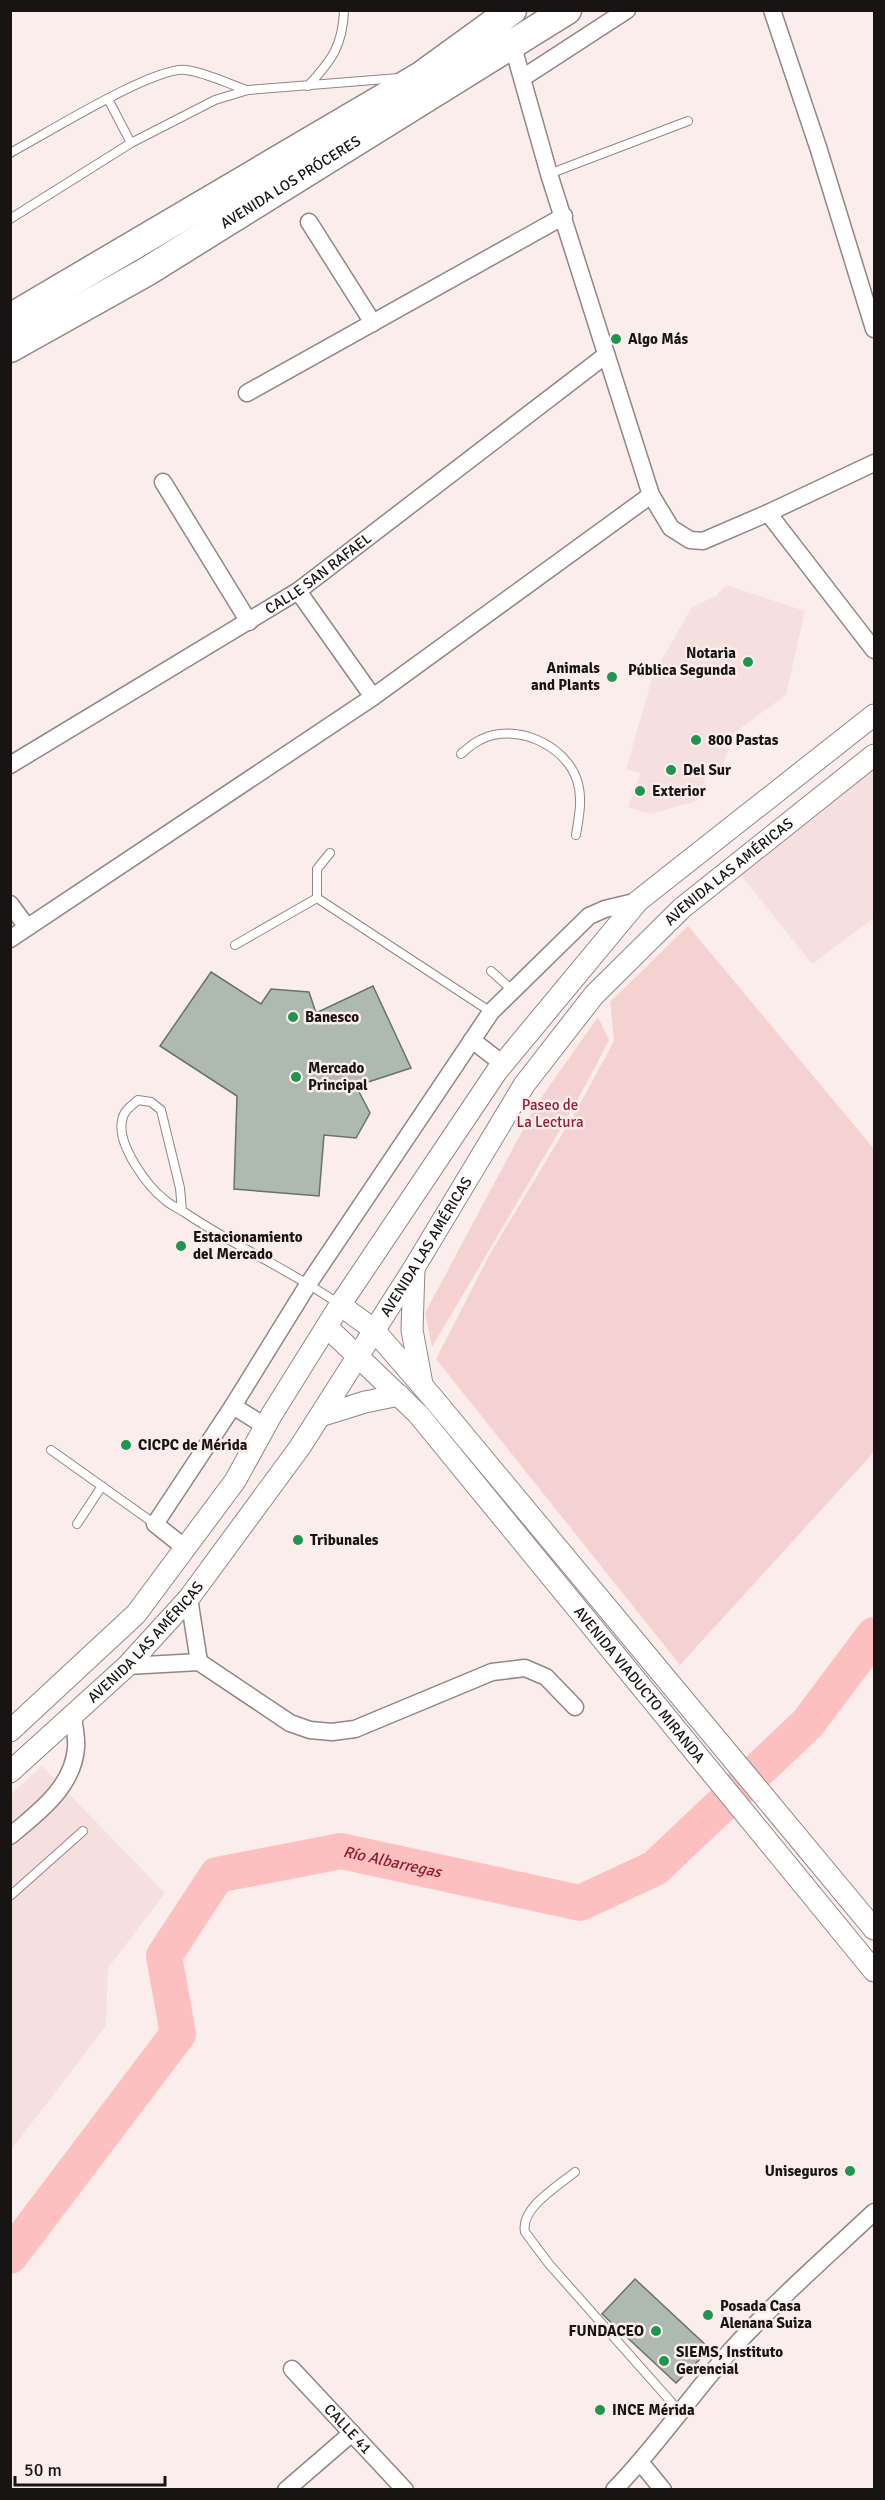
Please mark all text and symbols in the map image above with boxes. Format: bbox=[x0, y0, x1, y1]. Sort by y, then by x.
street label: AVENIDA LOS PRÓCERES bbox=[217, 132, 364, 232]
place label: Algo Más bbox=[628, 330, 688, 348]
marker: Algo Más bbox=[609, 332, 623, 346]
street label: CALLE SAN RAFAEL bbox=[262, 529, 375, 618]
place label: Notaria Pública Segunda bbox=[628, 644, 736, 679]
marker: Notaria Pública Segunda bbox=[741, 655, 755, 669]
place label: Animals and Plants bbox=[531, 659, 600, 694]
marker: Animals and Plants bbox=[605, 670, 619, 684]
place label: 800 Pastas bbox=[708, 731, 779, 749]
marker: 800 Pastas bbox=[689, 733, 703, 747]
place label: Del Sur bbox=[683, 761, 731, 779]
marker: Del Sur bbox=[664, 763, 678, 777]
place label: Exterior bbox=[652, 782, 706, 800]
marker: Exterior bbox=[633, 784, 647, 798]
street label: AVENIDA LAS AMÉRICAS bbox=[661, 814, 797, 929]
place label: Banesco bbox=[305, 1008, 359, 1026]
marker: Banesco bbox=[286, 1010, 300, 1024]
place label: Mercado Principal bbox=[308, 1059, 368, 1094]
marker: Mercado Principal bbox=[289, 1070, 303, 1084]
park label: Paseo de La Lectura bbox=[516, 1096, 584, 1131]
street label: AVENIDA LAS AMÉRICAS bbox=[376, 1174, 476, 1320]
place label: Estacionamiento del Mercado bbox=[193, 1228, 303, 1263]
marker: Estacionamiento del Mercado bbox=[174, 1239, 188, 1253]
place label: CICPC de Mérida bbox=[138, 1436, 248, 1454]
marker: CICPC de Mérida bbox=[119, 1438, 133, 1452]
place label: Tribunales bbox=[310, 1531, 379, 1549]
marker: Tribunales bbox=[291, 1533, 305, 1547]
street label: AVENIDA LAS AMÉRICAS bbox=[84, 1578, 207, 1706]
street label: AVENIDA VIADUCTO MIRANDA bbox=[570, 1603, 709, 1766]
water label: Río Albarregas bbox=[341, 1842, 445, 1883]
place label: Uniseguros bbox=[765, 2162, 838, 2180]
marker: Uniseguros bbox=[843, 2164, 857, 2178]
place label: Posada Casa Alenana Suiza bbox=[720, 2297, 812, 2332]
marker: Posada Casa Alenana Suiza bbox=[701, 2308, 715, 2322]
place label: FUNDACEO bbox=[569, 2322, 644, 2340]
marker: FUNDACEO bbox=[649, 2324, 663, 2338]
place label: SIEMS, Instituto Gerencial bbox=[676, 2343, 783, 2378]
marker: SIEMS, Instituto Gerencial bbox=[657, 2354, 671, 2368]
street label: CALLE 41 bbox=[320, 2400, 376, 2458]
place label: INCE Mérida bbox=[612, 2401, 695, 2419]
marker: INCE Mérida bbox=[593, 2403, 607, 2417]
scale bar bbox=[15, 2449, 165, 2487]
text: 50 m bbox=[24, 2459, 62, 2481]

